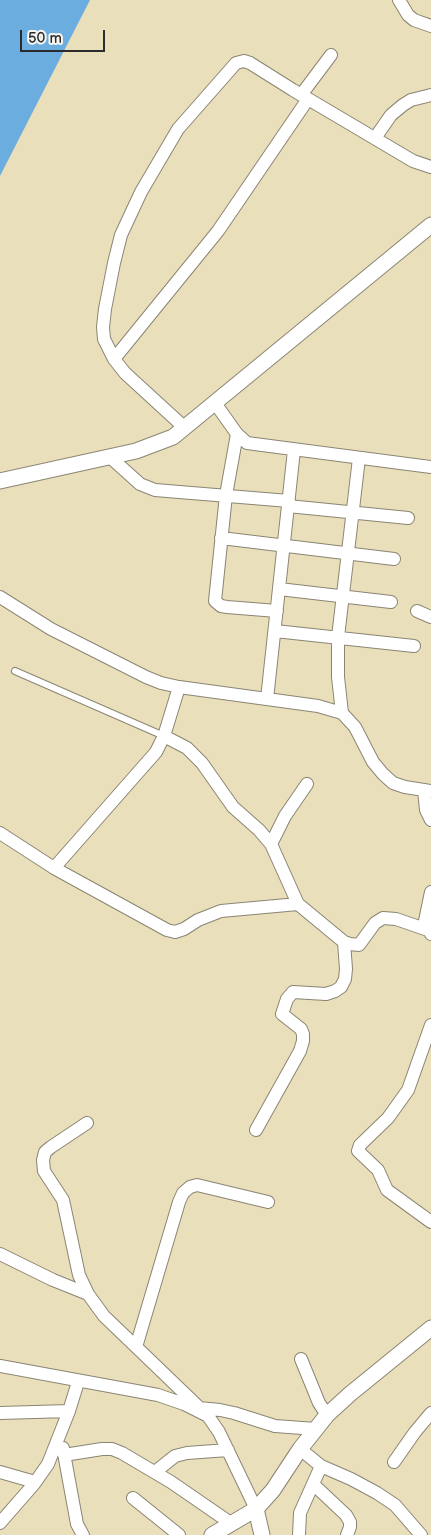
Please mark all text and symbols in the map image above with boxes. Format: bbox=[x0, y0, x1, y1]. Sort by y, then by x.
scale bar bbox=[22, 20, 108, 52]
text: 50 m bbox=[28, 29, 62, 48]

